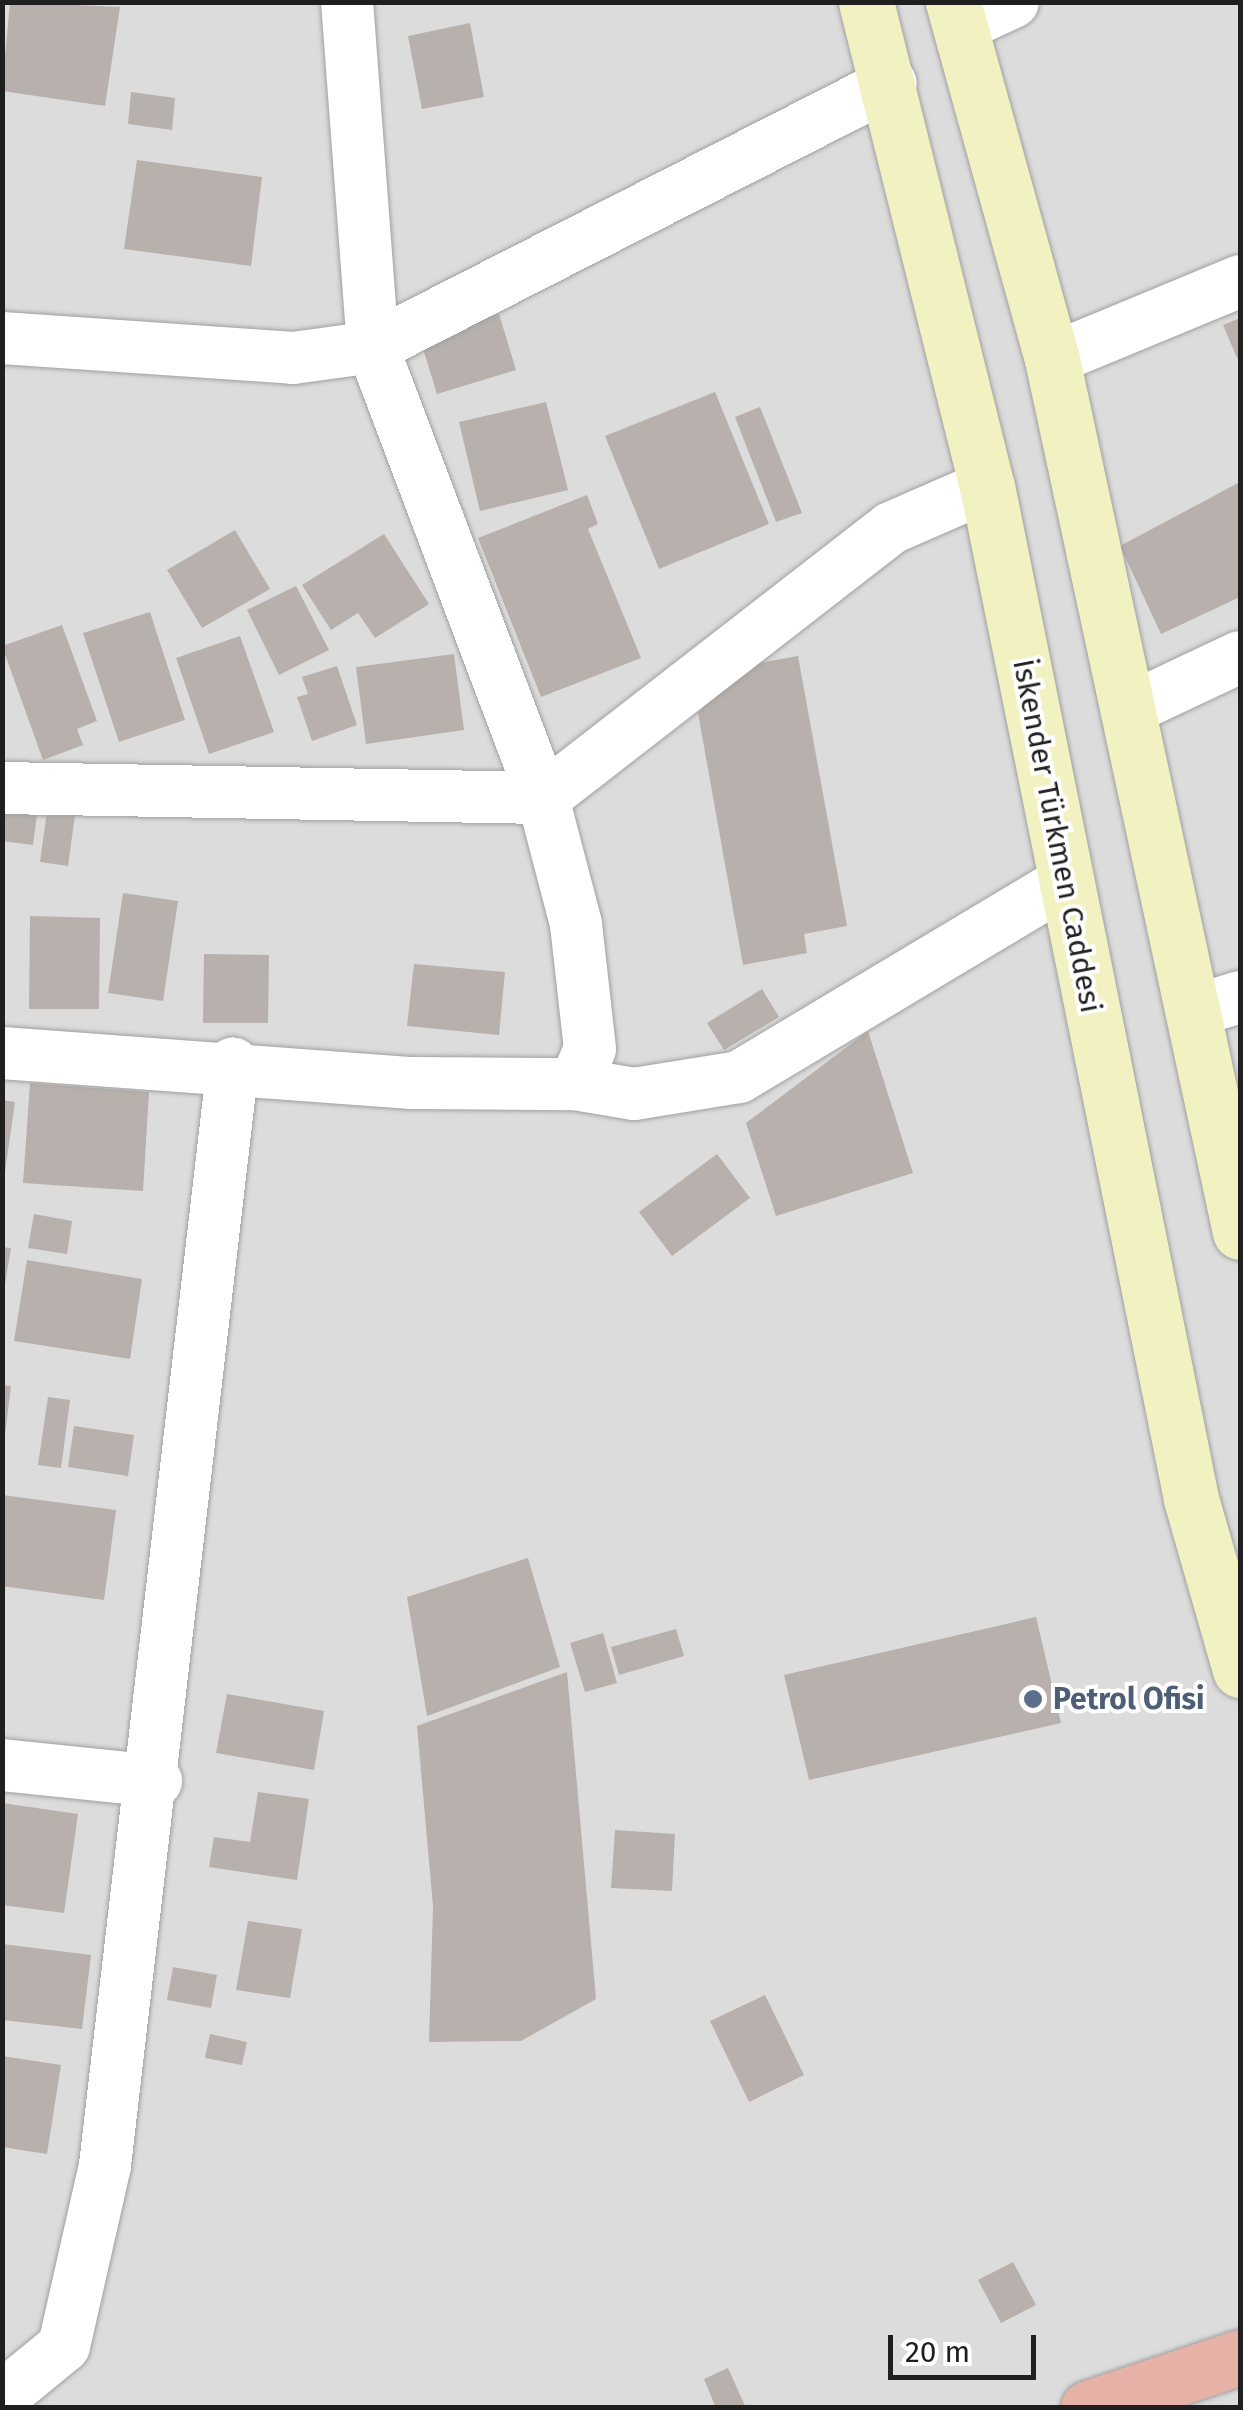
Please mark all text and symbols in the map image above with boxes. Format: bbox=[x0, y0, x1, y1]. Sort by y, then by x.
street label: İskender Türkmen Caddesi bbox=[1005, 656, 1109, 1016]
place label: Petrol Ofisi bbox=[1053, 1681, 1205, 1717]
marker: Petrol Ofisi bbox=[1022, 1688, 1044, 1710]
scale bar bbox=[893, 2315, 1040, 2377]
text: 20 m bbox=[905, 2334, 970, 2370]

